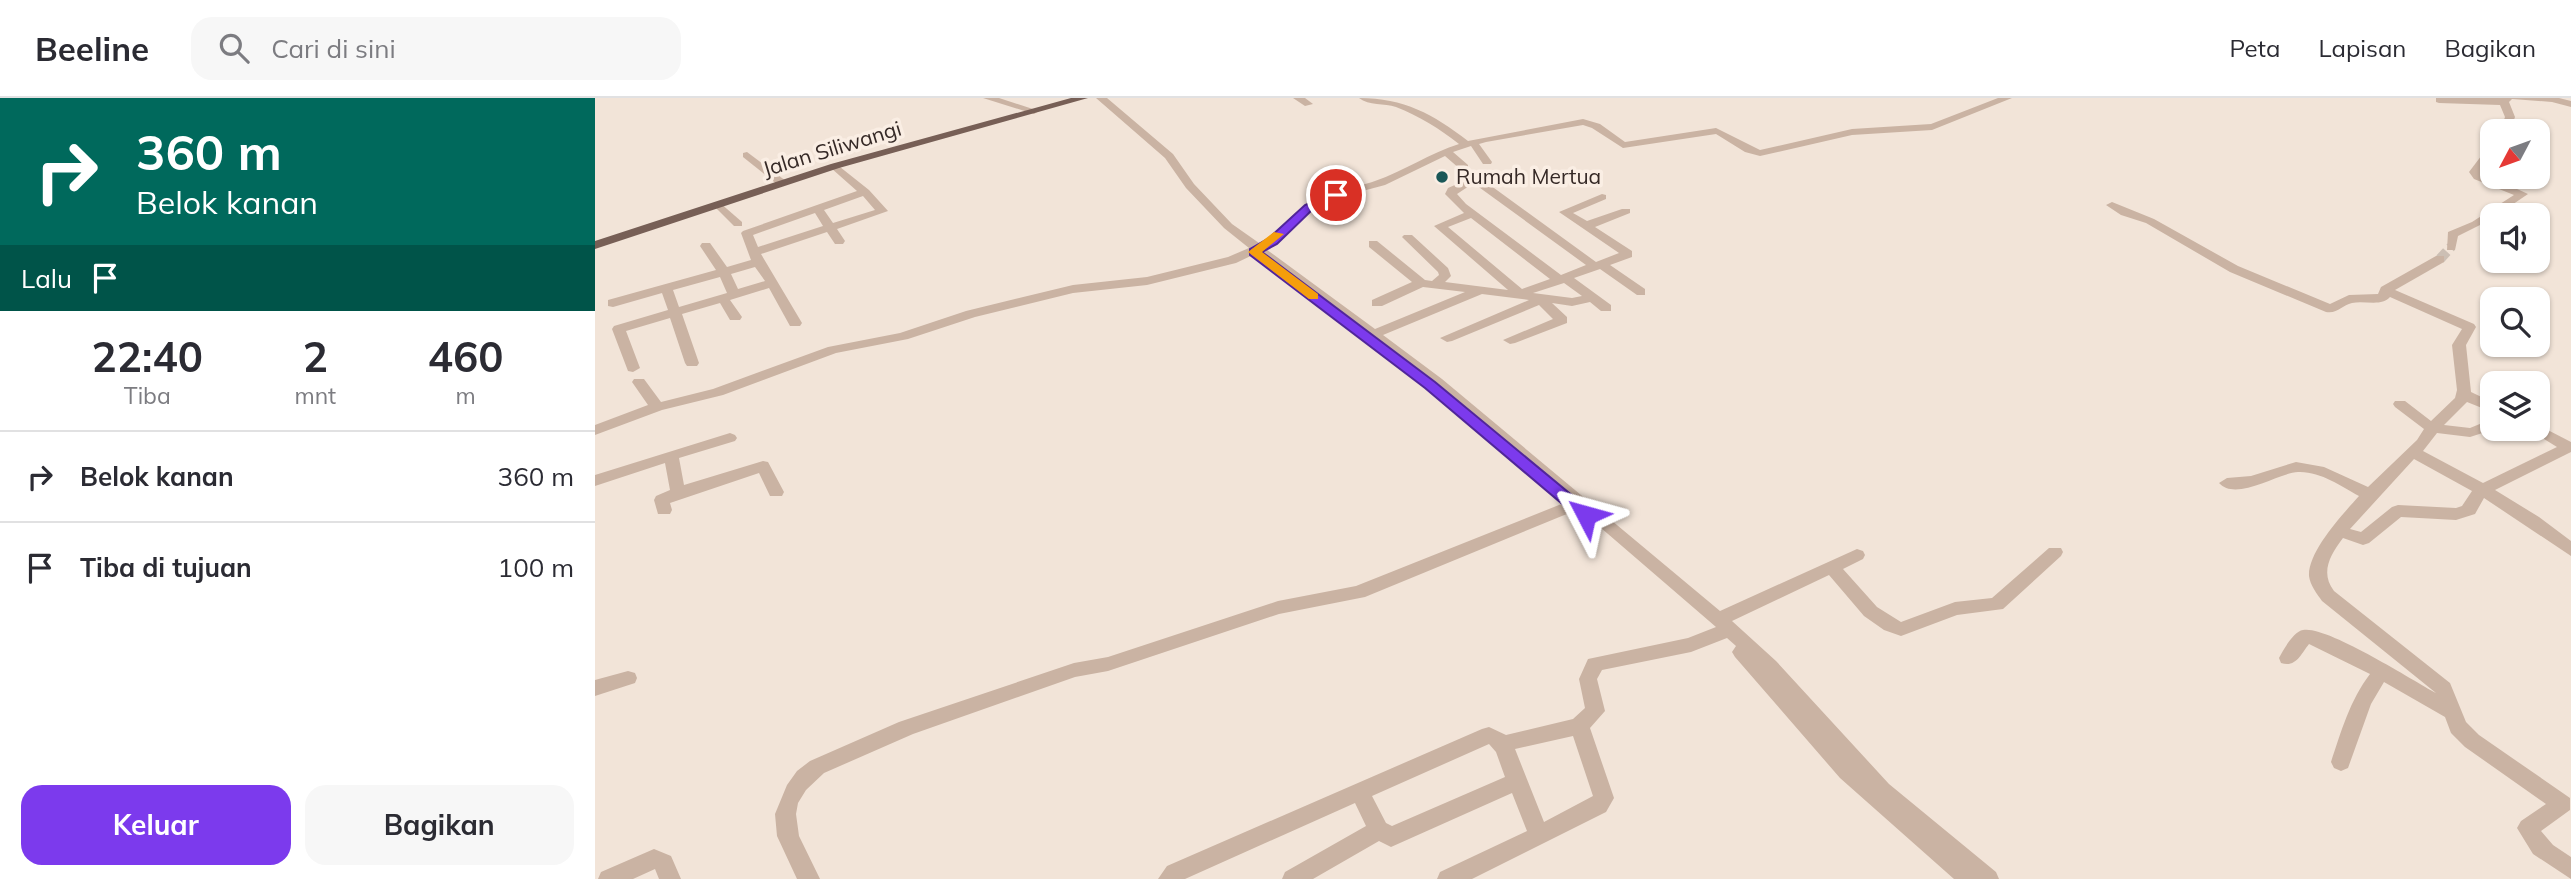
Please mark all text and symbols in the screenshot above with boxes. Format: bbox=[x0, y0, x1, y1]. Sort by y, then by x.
search box bbox=[191, 17, 681, 80]
text: Beeline bbox=[35, 28, 149, 69]
icon: search bbox=[215, 29, 253, 67]
text: Cari di sini bbox=[271, 32, 396, 65]
text: Peta bbox=[2229, 33, 2280, 63]
text: Lapisan bbox=[2318, 33, 2406, 63]
text: Bagikan bbox=[2444, 33, 2536, 63]
street label: Jalan Siliwangi bbox=[759, 115, 904, 181]
north arrow bbox=[2480, 119, 2550, 189]
map controls bbox=[2480, 119, 2550, 441]
text: 360 m bbox=[136, 121, 282, 182]
icon: right bbox=[21, 126, 112, 217]
place label: Rumah Mertua bbox=[1456, 163, 1601, 189]
pin bbox=[1306, 165, 1366, 225]
marker: Rumah Mertua bbox=[1434, 169, 1450, 185]
icon: arrive bbox=[1317, 176, 1355, 214]
text: Belok kanan bbox=[136, 182, 318, 222]
button: sound bbox=[2480, 203, 2550, 273]
icon: arrive bbox=[86, 259, 124, 297]
text: Lalu bbox=[21, 262, 72, 295]
button: search bbox=[2480, 287, 2550, 357]
text: 22:40 bbox=[92, 330, 203, 383]
text: 2 bbox=[303, 330, 328, 383]
text: 460 bbox=[428, 330, 503, 383]
button: layers bbox=[2480, 371, 2550, 441]
text: Tiba bbox=[124, 381, 171, 410]
text: mnt bbox=[294, 381, 336, 410]
text: m bbox=[455, 381, 476, 410]
icon: right bbox=[21, 458, 59, 496]
text: Belok kanan bbox=[80, 460, 234, 493]
text: 360 m bbox=[498, 460, 574, 493]
position arrow bbox=[1549, 478, 1623, 552]
icon: arrive bbox=[21, 549, 59, 587]
text: Tiba di tujuan bbox=[80, 551, 252, 584]
text: 100 m bbox=[498, 551, 574, 584]
button: Keluar bbox=[21, 785, 291, 865]
button: Bagikan bbox=[305, 785, 574, 865]

